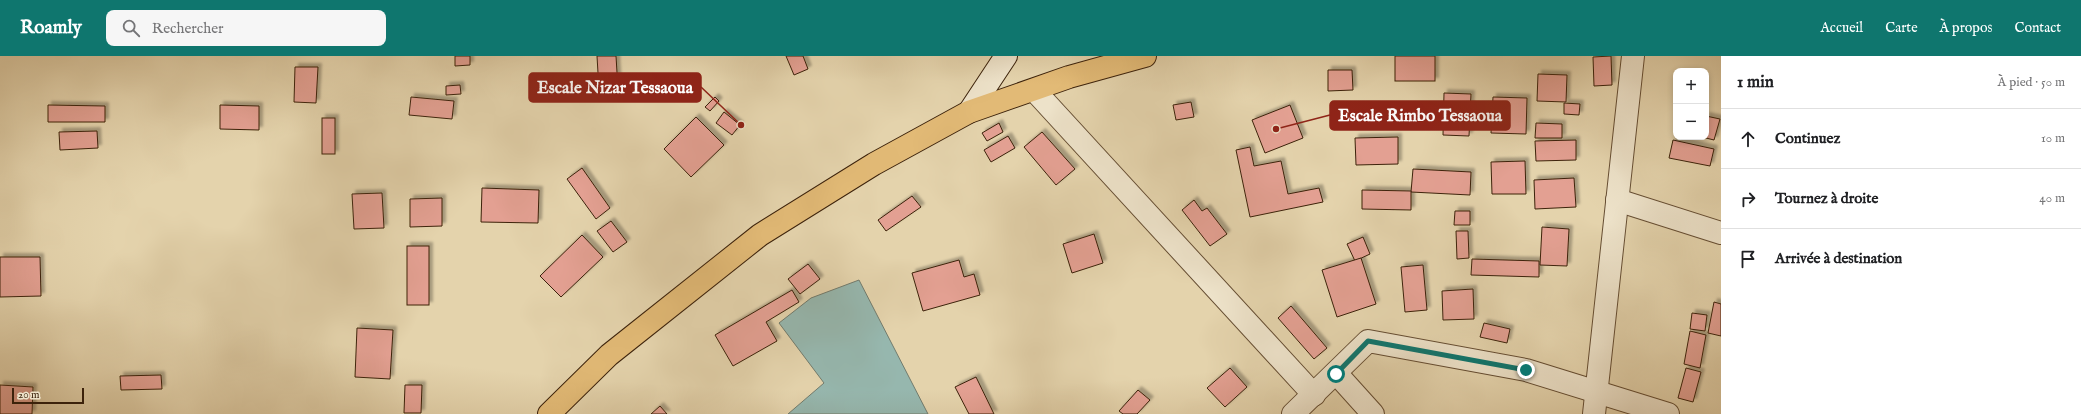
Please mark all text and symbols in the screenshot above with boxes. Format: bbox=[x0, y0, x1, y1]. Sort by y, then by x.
search box bbox=[106, 10, 386, 46]
text: Roamly bbox=[20, 16, 82, 40]
icon: search bbox=[120, 17, 142, 39]
text: Rechercher bbox=[152, 19, 224, 38]
text: Accueil bbox=[1820, 19, 1863, 37]
text: Carte bbox=[1885, 19, 1918, 37]
text: À propos bbox=[1940, 19, 1992, 37]
text: Contact bbox=[2014, 19, 2061, 37]
map controls bbox=[1673, 68, 1709, 140]
button: + bbox=[1673, 68, 1709, 104]
text: 1 min bbox=[1737, 72, 1774, 93]
callout: Escale Nizar Tessaoua bbox=[529, 73, 701, 102]
text: À pied · 50 m bbox=[1998, 74, 2065, 91]
text: Escale Nizar Tessaoua bbox=[537, 78, 694, 99]
callout: Escale Rimbo Tessaoua bbox=[1330, 101, 1510, 130]
button: − bbox=[1673, 104, 1709, 140]
text: Escale Rimbo Tessaoua bbox=[1338, 106, 1503, 127]
icon: ahead bbox=[1737, 128, 1759, 150]
text: Continuez bbox=[1775, 129, 1840, 148]
text: 10 m bbox=[2041, 130, 2065, 147]
icon: right bbox=[1737, 188, 1759, 210]
text: Tournez à droite bbox=[1775, 189, 1878, 208]
text: 40 m bbox=[2039, 190, 2065, 207]
icon: arrive bbox=[1737, 248, 1759, 270]
text: Arrivée à destination bbox=[1775, 249, 1902, 268]
route end bbox=[1517, 361, 1535, 379]
route start bbox=[1327, 365, 1345, 383]
scale bar bbox=[12, 386, 84, 405]
text: 20 m bbox=[18, 388, 39, 402]

